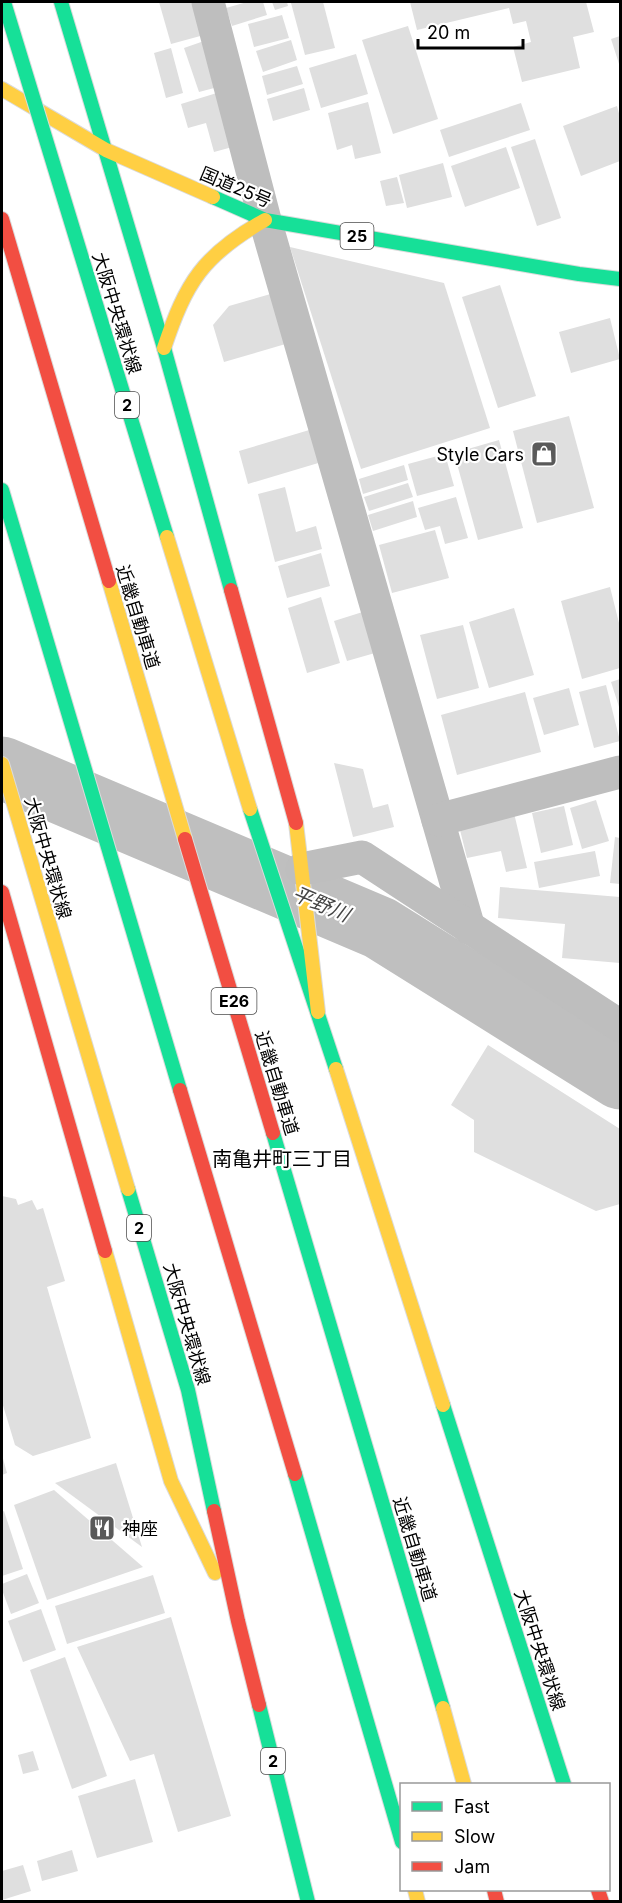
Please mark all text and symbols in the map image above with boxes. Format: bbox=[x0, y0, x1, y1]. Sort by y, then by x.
scale bar bbox=[418, 12, 523, 50]
text: 20 m bbox=[427, 22, 470, 43]
street label: 国道25号 bbox=[197, 163, 275, 211]
road number: 25 bbox=[340, 223, 374, 249]
street label: 大阪中央環状線 bbox=[89, 250, 145, 376]
road number: 2 bbox=[115, 392, 139, 418]
shop icon: Style Cars bbox=[529, 439, 559, 469]
place label: Style Cars bbox=[437, 444, 524, 465]
street label: 近畿自動車道 bbox=[112, 562, 164, 672]
street label: 大阪中央環状線 bbox=[21, 795, 75, 921]
water label: 平野川 bbox=[289, 881, 355, 928]
road number: E26 bbox=[212, 988, 256, 1014]
street label: 近畿自動車道 bbox=[251, 1028, 303, 1138]
district label: 南亀井町三丁目 bbox=[212, 1147, 352, 1171]
road number: 2 bbox=[127, 1215, 151, 1241]
street label: 大阪中央環状線 bbox=[160, 1261, 214, 1387]
street label: 近畿自動車道 bbox=[389, 1494, 441, 1604]
restaurant icon: 神座 bbox=[87, 1513, 117, 1543]
place label: 神座 bbox=[122, 1518, 158, 1539]
street label: 大阪中央環状線 bbox=[511, 1587, 569, 1713]
road number: 2 bbox=[261, 1748, 285, 1774]
legend bbox=[400, 1783, 610, 1891]
text: Fast bbox=[454, 1796, 490, 1817]
text: Slow bbox=[454, 1826, 495, 1847]
text: Jam bbox=[454, 1856, 490, 1877]

